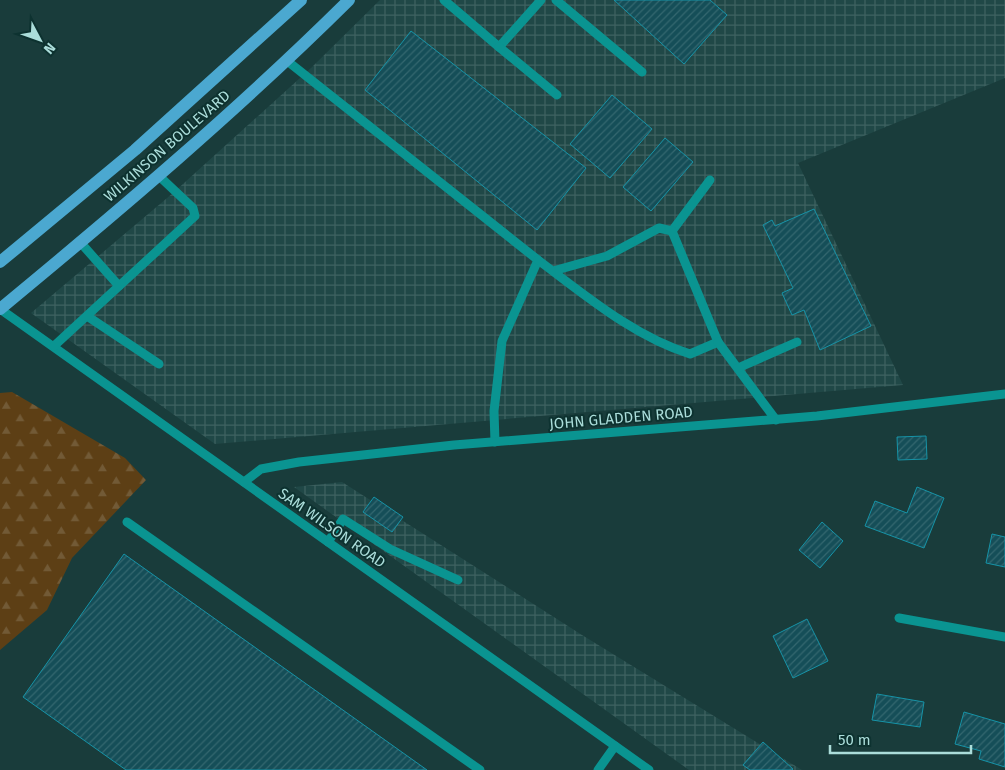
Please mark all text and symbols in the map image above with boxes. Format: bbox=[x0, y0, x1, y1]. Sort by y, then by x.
north arrow bbox=[15, 15, 65, 65]
text: N bbox=[40, 39, 59, 57]
street label: WILKINSON BOULEVARD bbox=[100, 86, 234, 206]
street label: JOHN GLADDEN ROAD bbox=[549, 403, 693, 433]
street label: SAM WILSON ROAD bbox=[275, 484, 389, 572]
scale bar bbox=[830, 722, 971, 754]
text: 50 m bbox=[838, 731, 871, 749]

